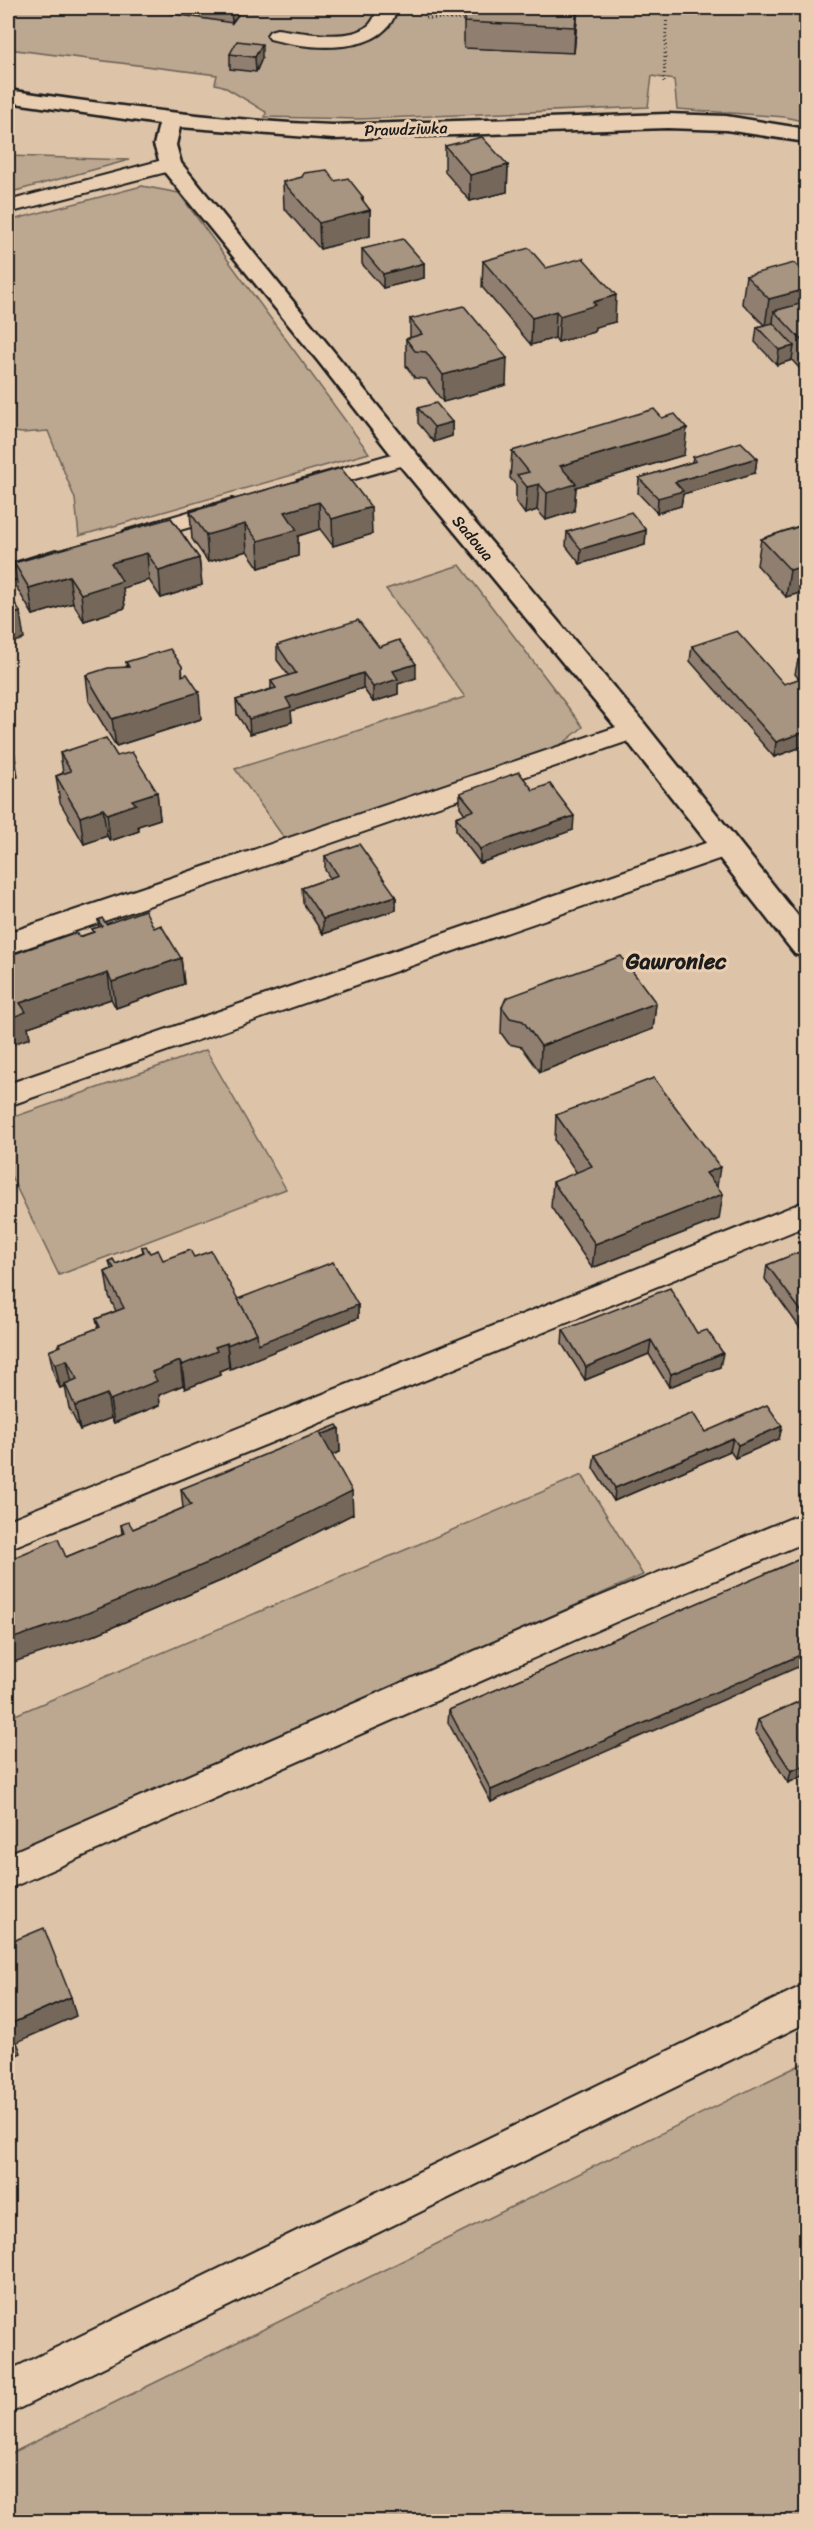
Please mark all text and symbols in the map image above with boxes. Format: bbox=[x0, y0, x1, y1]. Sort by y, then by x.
street label: Prawdziwka bbox=[364, 113, 448, 145]
street label: Sadowa bbox=[445, 508, 501, 568]
district label: Gawroniec bbox=[625, 942, 727, 981]

